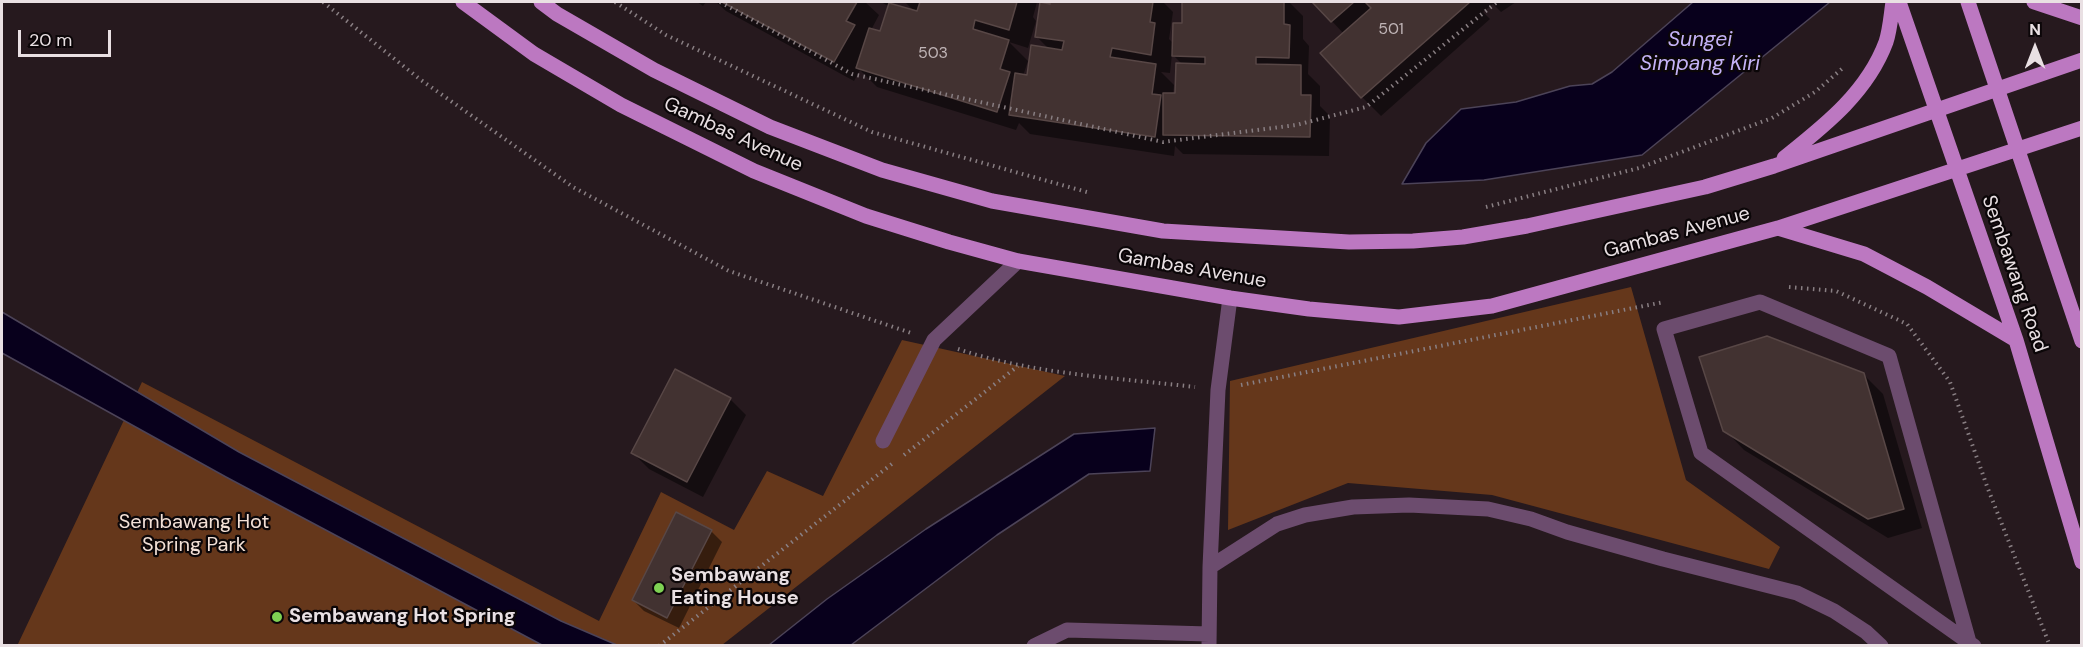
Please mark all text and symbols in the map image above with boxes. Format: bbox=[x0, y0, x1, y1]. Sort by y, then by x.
scale bar bbox=[21, 18, 114, 56]
north arrow bbox=[2005, 18, 2065, 78]
text: N bbox=[2029, 19, 2041, 40]
house number: 501 bbox=[1378, 20, 1404, 40]
water label: Sungei Simpang Kiri bbox=[1640, 27, 1760, 77]
text: 20 m bbox=[29, 28, 72, 52]
house number: 503 bbox=[918, 44, 948, 64]
street label: Gambas Avenue bbox=[660, 92, 806, 178]
street label: Sembawang Road bbox=[1976, 192, 2052, 356]
street label: Gambas Avenue bbox=[1601, 202, 1753, 264]
street label: Gambas Avenue bbox=[1116, 244, 1268, 294]
park label: Sembawang Hot Spring Park bbox=[119, 511, 269, 558]
place label: Sembawang Eating House bbox=[671, 564, 799, 611]
marker: Sembawang Eating House bbox=[652, 581, 666, 595]
place label: Sembawang Hot Spring bbox=[289, 605, 516, 629]
marker: Sembawang Hot Spring bbox=[270, 610, 284, 624]

